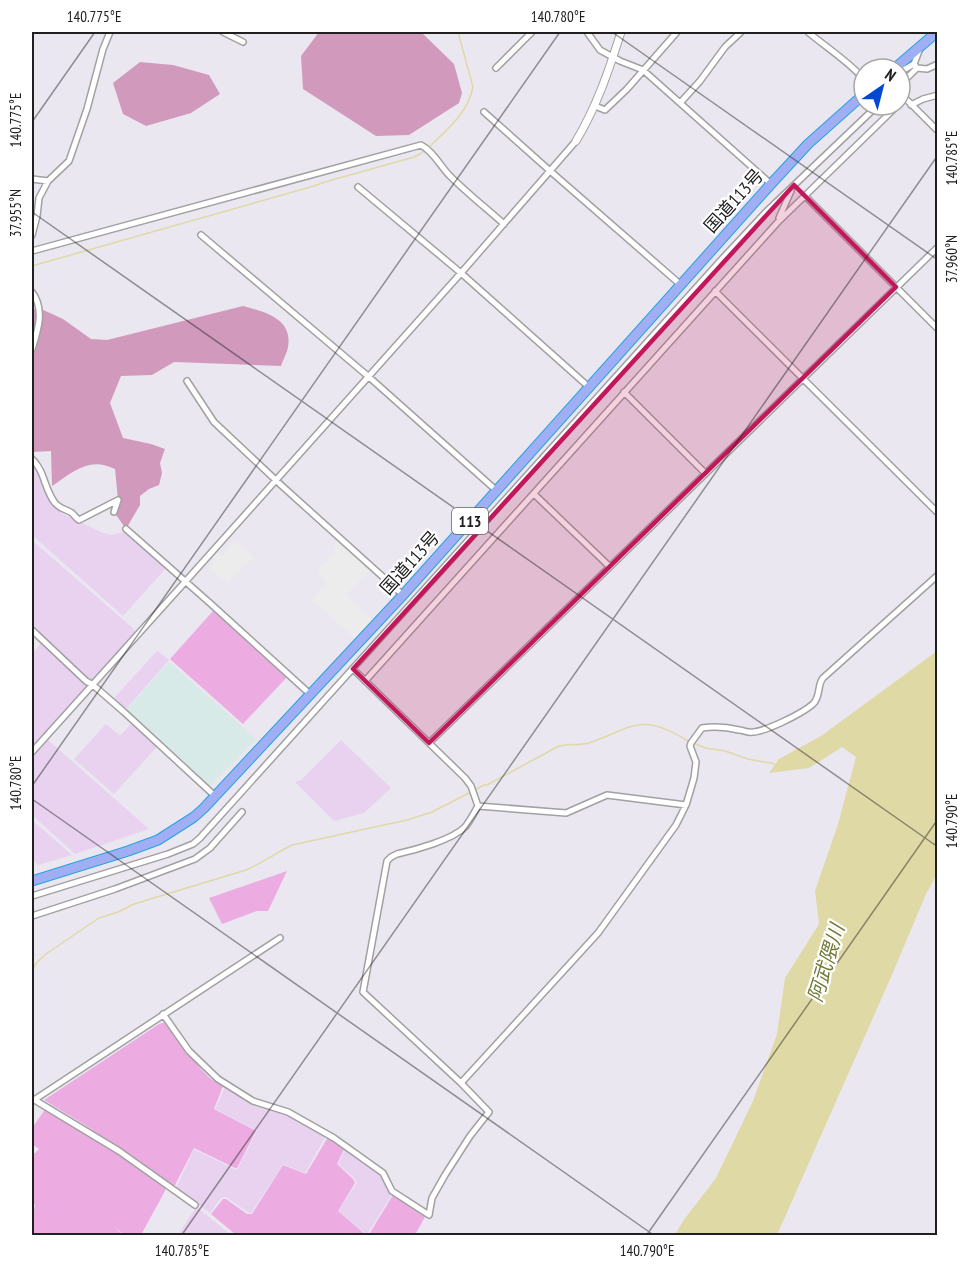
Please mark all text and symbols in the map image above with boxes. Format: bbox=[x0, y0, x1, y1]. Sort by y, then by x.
text: 140.775°E bbox=[67, 7, 121, 26]
text: 140.780°E bbox=[531, 7, 585, 26]
north arrow bbox=[852, 57, 912, 117]
text: N bbox=[881, 64, 900, 85]
text: 140.775°E bbox=[6, 93, 25, 147]
text: 140.785°E bbox=[942, 131, 961, 185]
street label: 国道113号 bbox=[699, 164, 768, 237]
text: 37.955°N bbox=[6, 189, 25, 237]
text: 37.960°N bbox=[942, 235, 961, 283]
road number: 113 bbox=[452, 508, 488, 534]
street label: 国道113号 bbox=[375, 526, 444, 599]
text: 140.780°E bbox=[6, 756, 25, 810]
text: 140.790°E bbox=[942, 794, 961, 848]
water label: 阿武隈川 bbox=[802, 919, 851, 1005]
text: 140.785°E bbox=[155, 1241, 209, 1260]
text: 140.790°E bbox=[620, 1241, 674, 1260]

